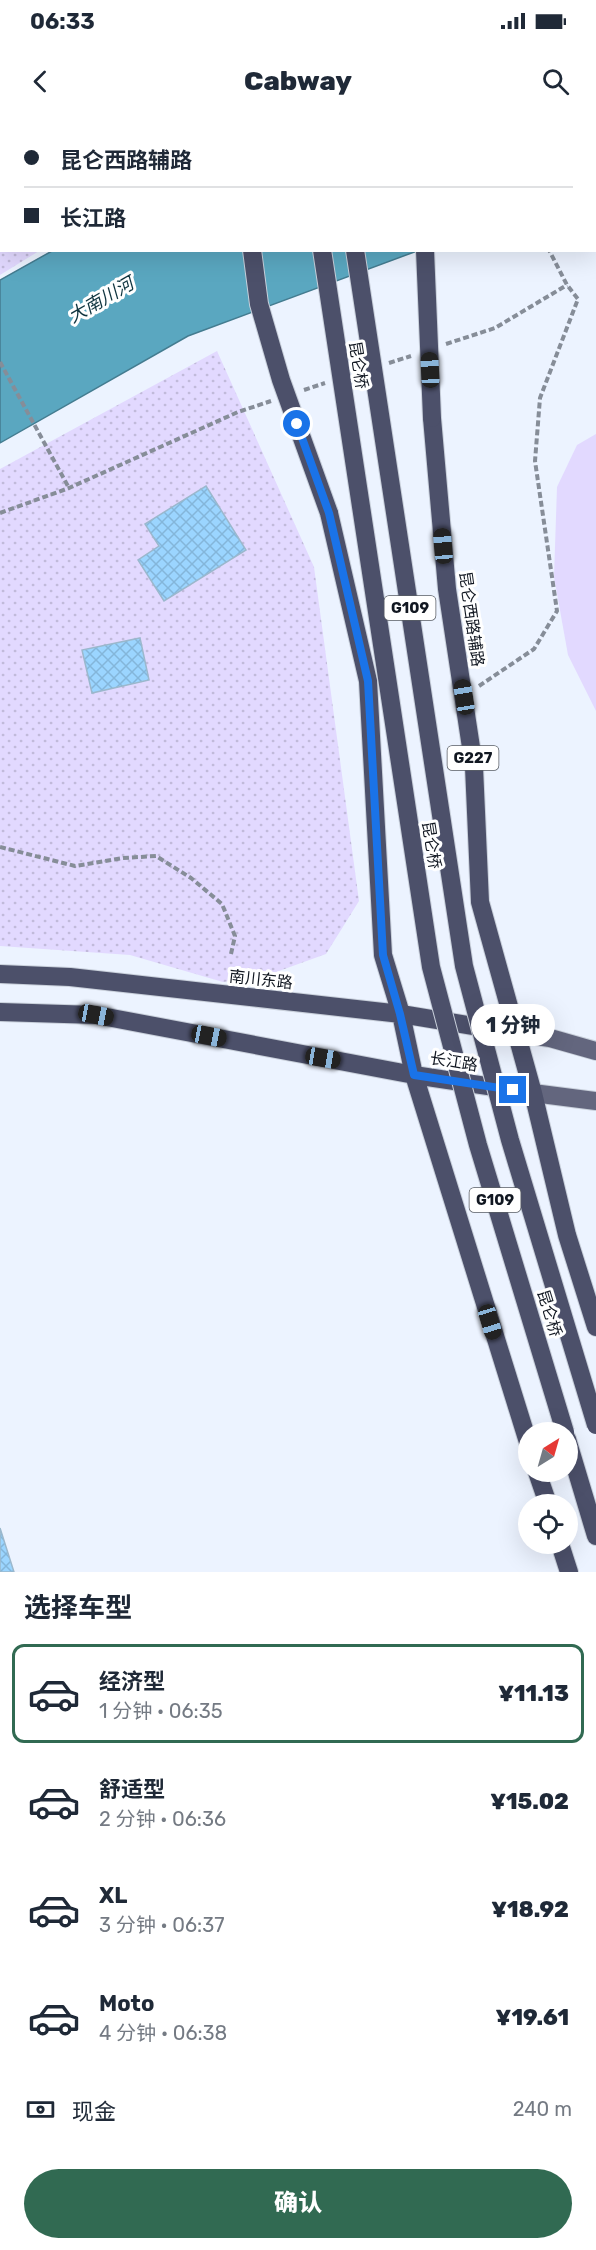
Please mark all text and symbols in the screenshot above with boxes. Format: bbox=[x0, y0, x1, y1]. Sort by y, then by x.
text: 06:33 bbox=[30, 8, 95, 35]
icon: back bbox=[24, 65, 57, 98]
text: Cabway bbox=[244, 65, 352, 97]
icon: search bbox=[539, 65, 572, 98]
text: 昆仑西路辅路 bbox=[60, 147, 192, 174]
text: 长江路 bbox=[60, 205, 126, 232]
water label: 大南川河 bbox=[64, 271, 140, 328]
street label: 昆仑桥 bbox=[345, 340, 372, 390]
car bbox=[420, 352, 440, 388]
route start bbox=[283, 410, 310, 437]
car bbox=[432, 527, 454, 565]
street label: 昆仑西路辅路 bbox=[455, 570, 488, 668]
road number: G109 bbox=[384, 596, 436, 620]
car bbox=[452, 678, 476, 716]
road number: G227 bbox=[448, 746, 498, 770]
street label: 昆仑桥 bbox=[418, 820, 445, 870]
street label: 南川东路 bbox=[228, 967, 294, 992]
car bbox=[77, 1003, 115, 1027]
callout: 1 分钟 bbox=[471, 1003, 555, 1045]
text: 1 分钟 bbox=[486, 1013, 540, 1037]
car bbox=[190, 1024, 228, 1048]
car bbox=[304, 1046, 342, 1070]
street label: 长江路 bbox=[429, 1048, 479, 1075]
route end bbox=[499, 1076, 526, 1103]
road number: G109 bbox=[470, 1188, 520, 1212]
street label: 昆仑桥 bbox=[533, 1287, 566, 1339]
car bbox=[476, 1302, 504, 1342]
north arrow bbox=[518, 1422, 578, 1482]
map controls bbox=[518, 1422, 578, 1554]
button: locate bbox=[518, 1494, 578, 1554]
text: 选择车型 bbox=[24, 1592, 132, 1624]
icon: car bbox=[27, 1667, 81, 1721]
text: 经济型 bbox=[99, 1668, 165, 1695]
text: ¥11.13 bbox=[498, 1680, 569, 1707]
text: 1 分钟 · 06:35 bbox=[99, 1699, 223, 1723]
icon: car bbox=[27, 1775, 81, 1829]
text: 舒适型 bbox=[99, 1776, 165, 1803]
text: ¥15.02 bbox=[490, 1788, 569, 1815]
text: 2 分钟 · 06:36 bbox=[99, 1807, 226, 1831]
text: XL bbox=[99, 1882, 127, 1909]
icon: car bbox=[27, 1883, 81, 1937]
text: ¥18.92 bbox=[491, 1896, 569, 1923]
text: 3 分钟 · 06:37 bbox=[99, 1913, 224, 1937]
text: Moto bbox=[99, 1990, 154, 2017]
icon: car bbox=[27, 1991, 81, 2045]
text: ¥19.61 bbox=[496, 2004, 569, 2031]
text: 4 分钟 · 06:38 bbox=[99, 2021, 227, 2045]
icon: cash bbox=[24, 2093, 57, 2126]
text: 240 m bbox=[513, 2097, 572, 2121]
text: 现金 bbox=[72, 2098, 116, 2125]
button: 确认 bbox=[24, 2169, 572, 2238]

